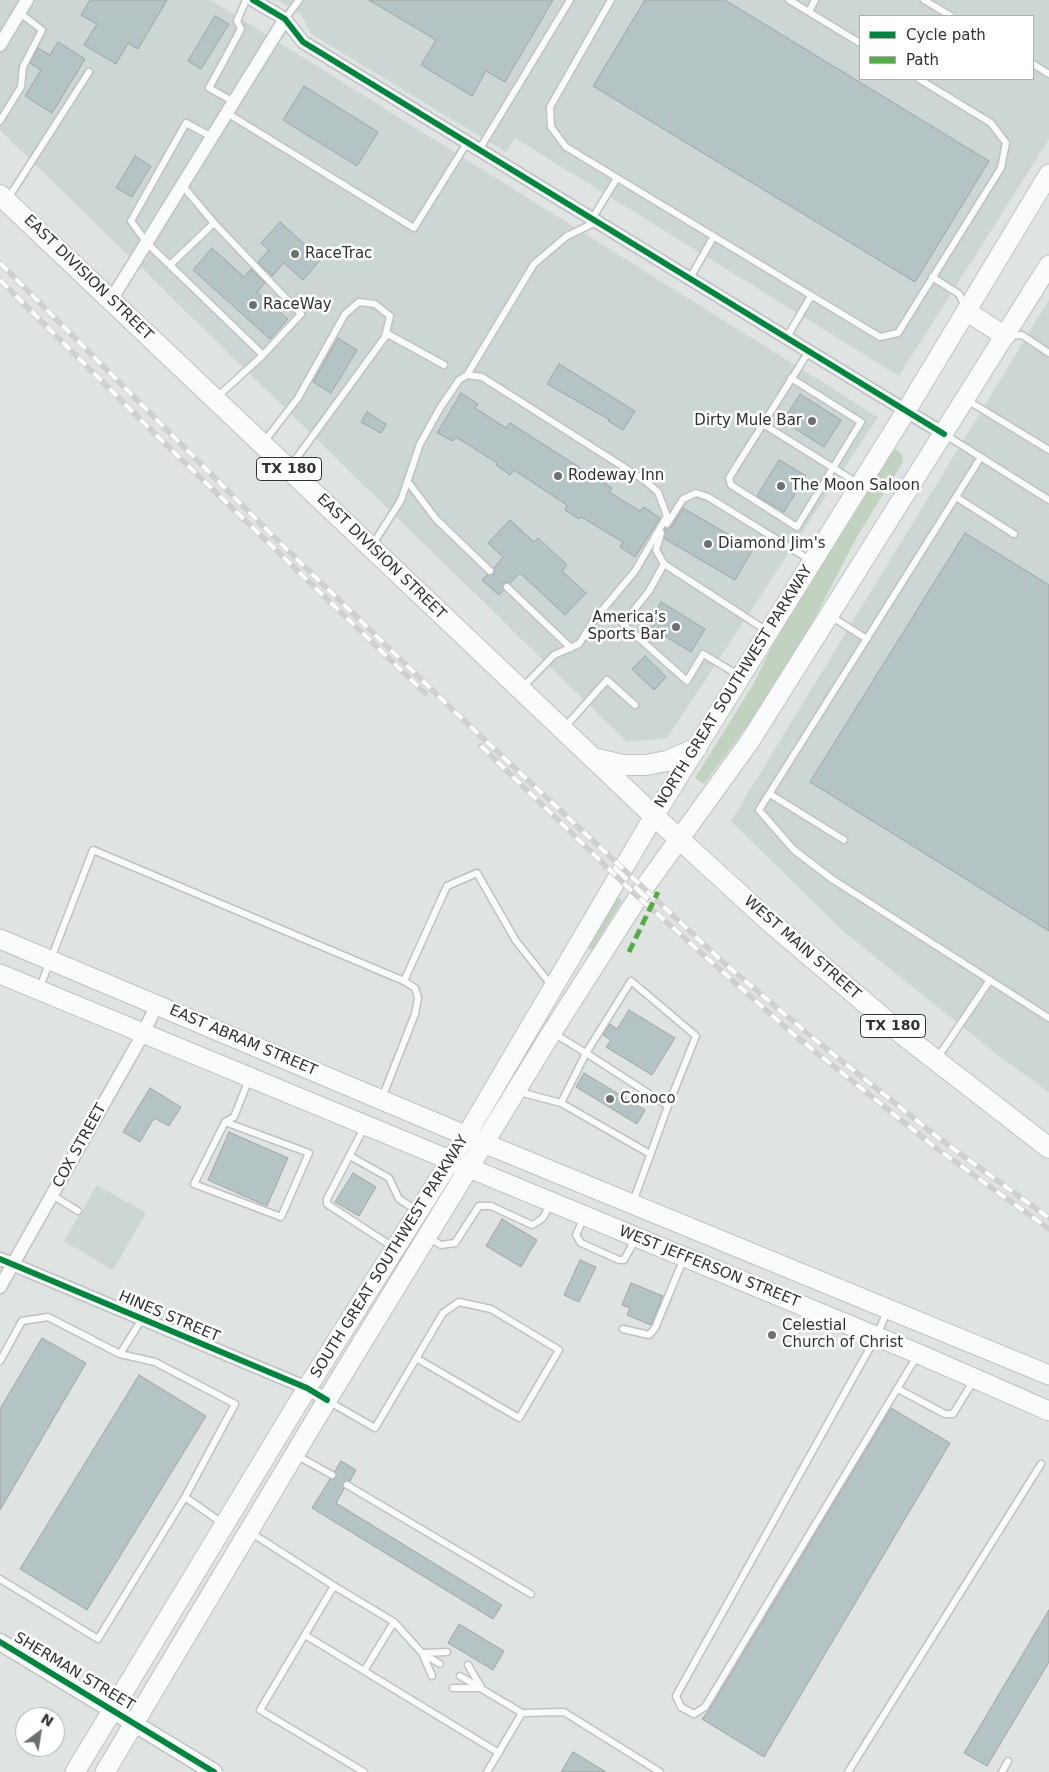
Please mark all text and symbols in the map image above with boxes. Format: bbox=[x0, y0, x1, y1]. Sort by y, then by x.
legend bbox=[859, 15, 1034, 80]
text: Cycle path bbox=[906, 26, 986, 44]
text: Path bbox=[906, 51, 939, 69]
street label: EAST DIVISION STREET bbox=[20, 212, 156, 344]
place label: RaceTrac bbox=[305, 245, 372, 263]
marker: RaceTrac bbox=[289, 248, 301, 260]
place label: RaceWay bbox=[263, 296, 332, 314]
marker: RaceWay bbox=[247, 299, 259, 311]
place label: Dirty Mule Bar bbox=[694, 412, 802, 430]
marker: Dirty Mule Bar bbox=[806, 415, 818, 427]
road number: TX 180 bbox=[256, 458, 322, 480]
place label: Rodeway Inn bbox=[568, 467, 664, 485]
marker: Rodeway Inn bbox=[552, 470, 564, 482]
place label: The Moon Saloon bbox=[791, 477, 920, 495]
marker: The Moon Saloon bbox=[775, 480, 787, 492]
street label: EAST DIVISION STREET bbox=[313, 491, 449, 623]
place label: Diamond Jim's bbox=[718, 535, 826, 553]
marker: Diamond Jim's bbox=[702, 538, 714, 550]
street label: NORTH GREAT SOUTHWEST PARKWAY bbox=[651, 562, 817, 812]
place label: America's Sports Bar bbox=[587, 609, 666, 644]
marker: America's Sports Bar bbox=[670, 621, 682, 633]
street label: WEST MAIN STREET bbox=[740, 892, 864, 1004]
street label: EAST ABRAM STREET bbox=[166, 1002, 320, 1080]
road number: TX 180 bbox=[860, 1014, 926, 1038]
place label: Conoco bbox=[620, 1090, 676, 1108]
marker: Conoco bbox=[604, 1093, 616, 1105]
street label: COX STREET bbox=[49, 1101, 111, 1191]
street label: SOUTH GREAT SOUTHWEST PARKWAY bbox=[307, 1132, 473, 1382]
street label: WEST JEFFERSON STREET bbox=[616, 1222, 802, 1312]
street label: HINES STREET bbox=[116, 1288, 222, 1346]
place label: Celestial Church of Christ bbox=[782, 1317, 903, 1352]
marker: Celestial Church of Christ bbox=[766, 1329, 778, 1341]
street label: SHERMAN STREET bbox=[11, 1629, 137, 1715]
north arrow bbox=[15, 1707, 65, 1757]
text: N bbox=[38, 1710, 56, 1730]

